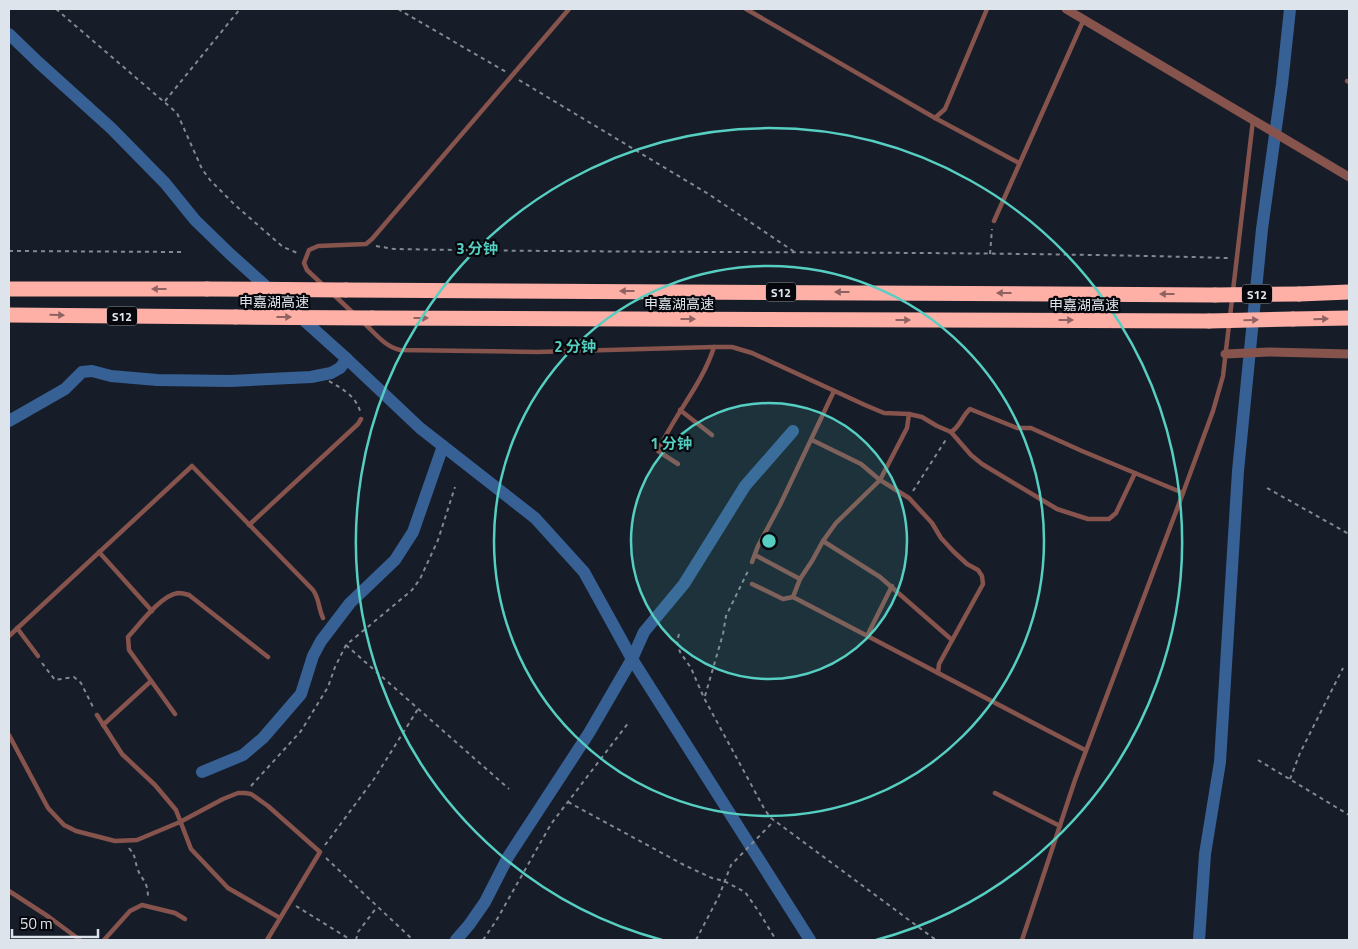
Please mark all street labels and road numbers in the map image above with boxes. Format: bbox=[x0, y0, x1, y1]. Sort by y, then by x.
road number: S12 bbox=[766, 282, 796, 302]
road number: S12 bbox=[1242, 284, 1272, 304]
street label: 申嘉湖高速 bbox=[239, 291, 309, 312]
street label: 申嘉湖高速 bbox=[644, 293, 714, 314]
street label: 申嘉湖高速 bbox=[1049, 294, 1119, 315]
road number: S12 bbox=[107, 306, 137, 326]

